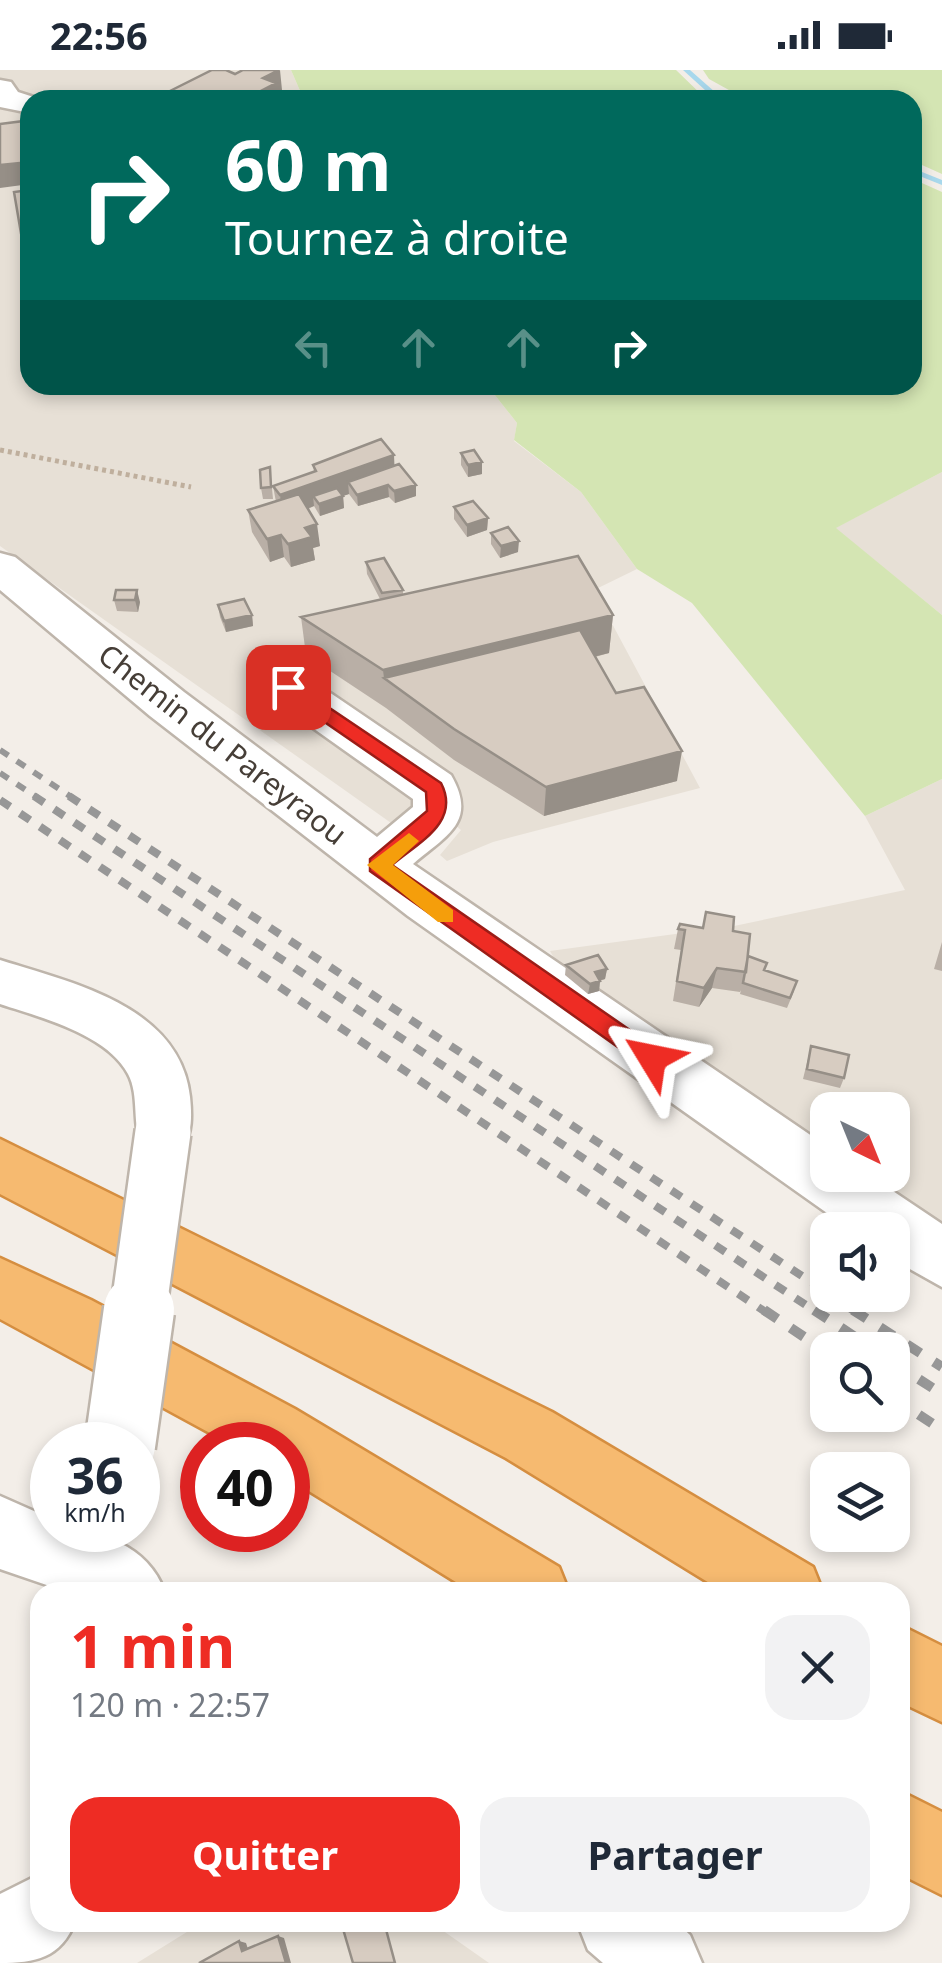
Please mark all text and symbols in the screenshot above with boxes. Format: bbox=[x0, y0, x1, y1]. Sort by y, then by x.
text: 22:56 bbox=[50, 9, 148, 61]
text: 60 m bbox=[225, 116, 392, 212]
icon: right bbox=[60, 130, 190, 260]
text: Tournez à droite bbox=[225, 207, 569, 268]
icon: left bbox=[286, 320, 341, 375]
icon: ahead bbox=[391, 320, 446, 375]
icon: ahead bbox=[496, 320, 551, 375]
icon: right bbox=[601, 320, 656, 375]
street label: Chemin du Pareyraou bbox=[90, 634, 356, 854]
pin bbox=[246, 645, 331, 730]
icon: arrive bbox=[261, 660, 316, 715]
position arrow bbox=[600, 1006, 704, 1110]
north arrow bbox=[810, 1092, 910, 1192]
map controls bbox=[810, 1092, 910, 1552]
button: sound bbox=[810, 1212, 910, 1312]
button: search bbox=[810, 1332, 910, 1432]
speed limit sign: 40 bbox=[180, 1422, 310, 1552]
text: 36 bbox=[66, 1441, 124, 1509]
button: layers bbox=[810, 1452, 910, 1552]
text: km/h bbox=[64, 1495, 126, 1529]
text: 1 min bbox=[70, 1604, 235, 1686]
button: close bbox=[765, 1615, 870, 1720]
text: 120 m · 22:57 bbox=[70, 1683, 270, 1726]
button: Quitter bbox=[70, 1797, 460, 1912]
button: Partager bbox=[480, 1797, 870, 1912]

